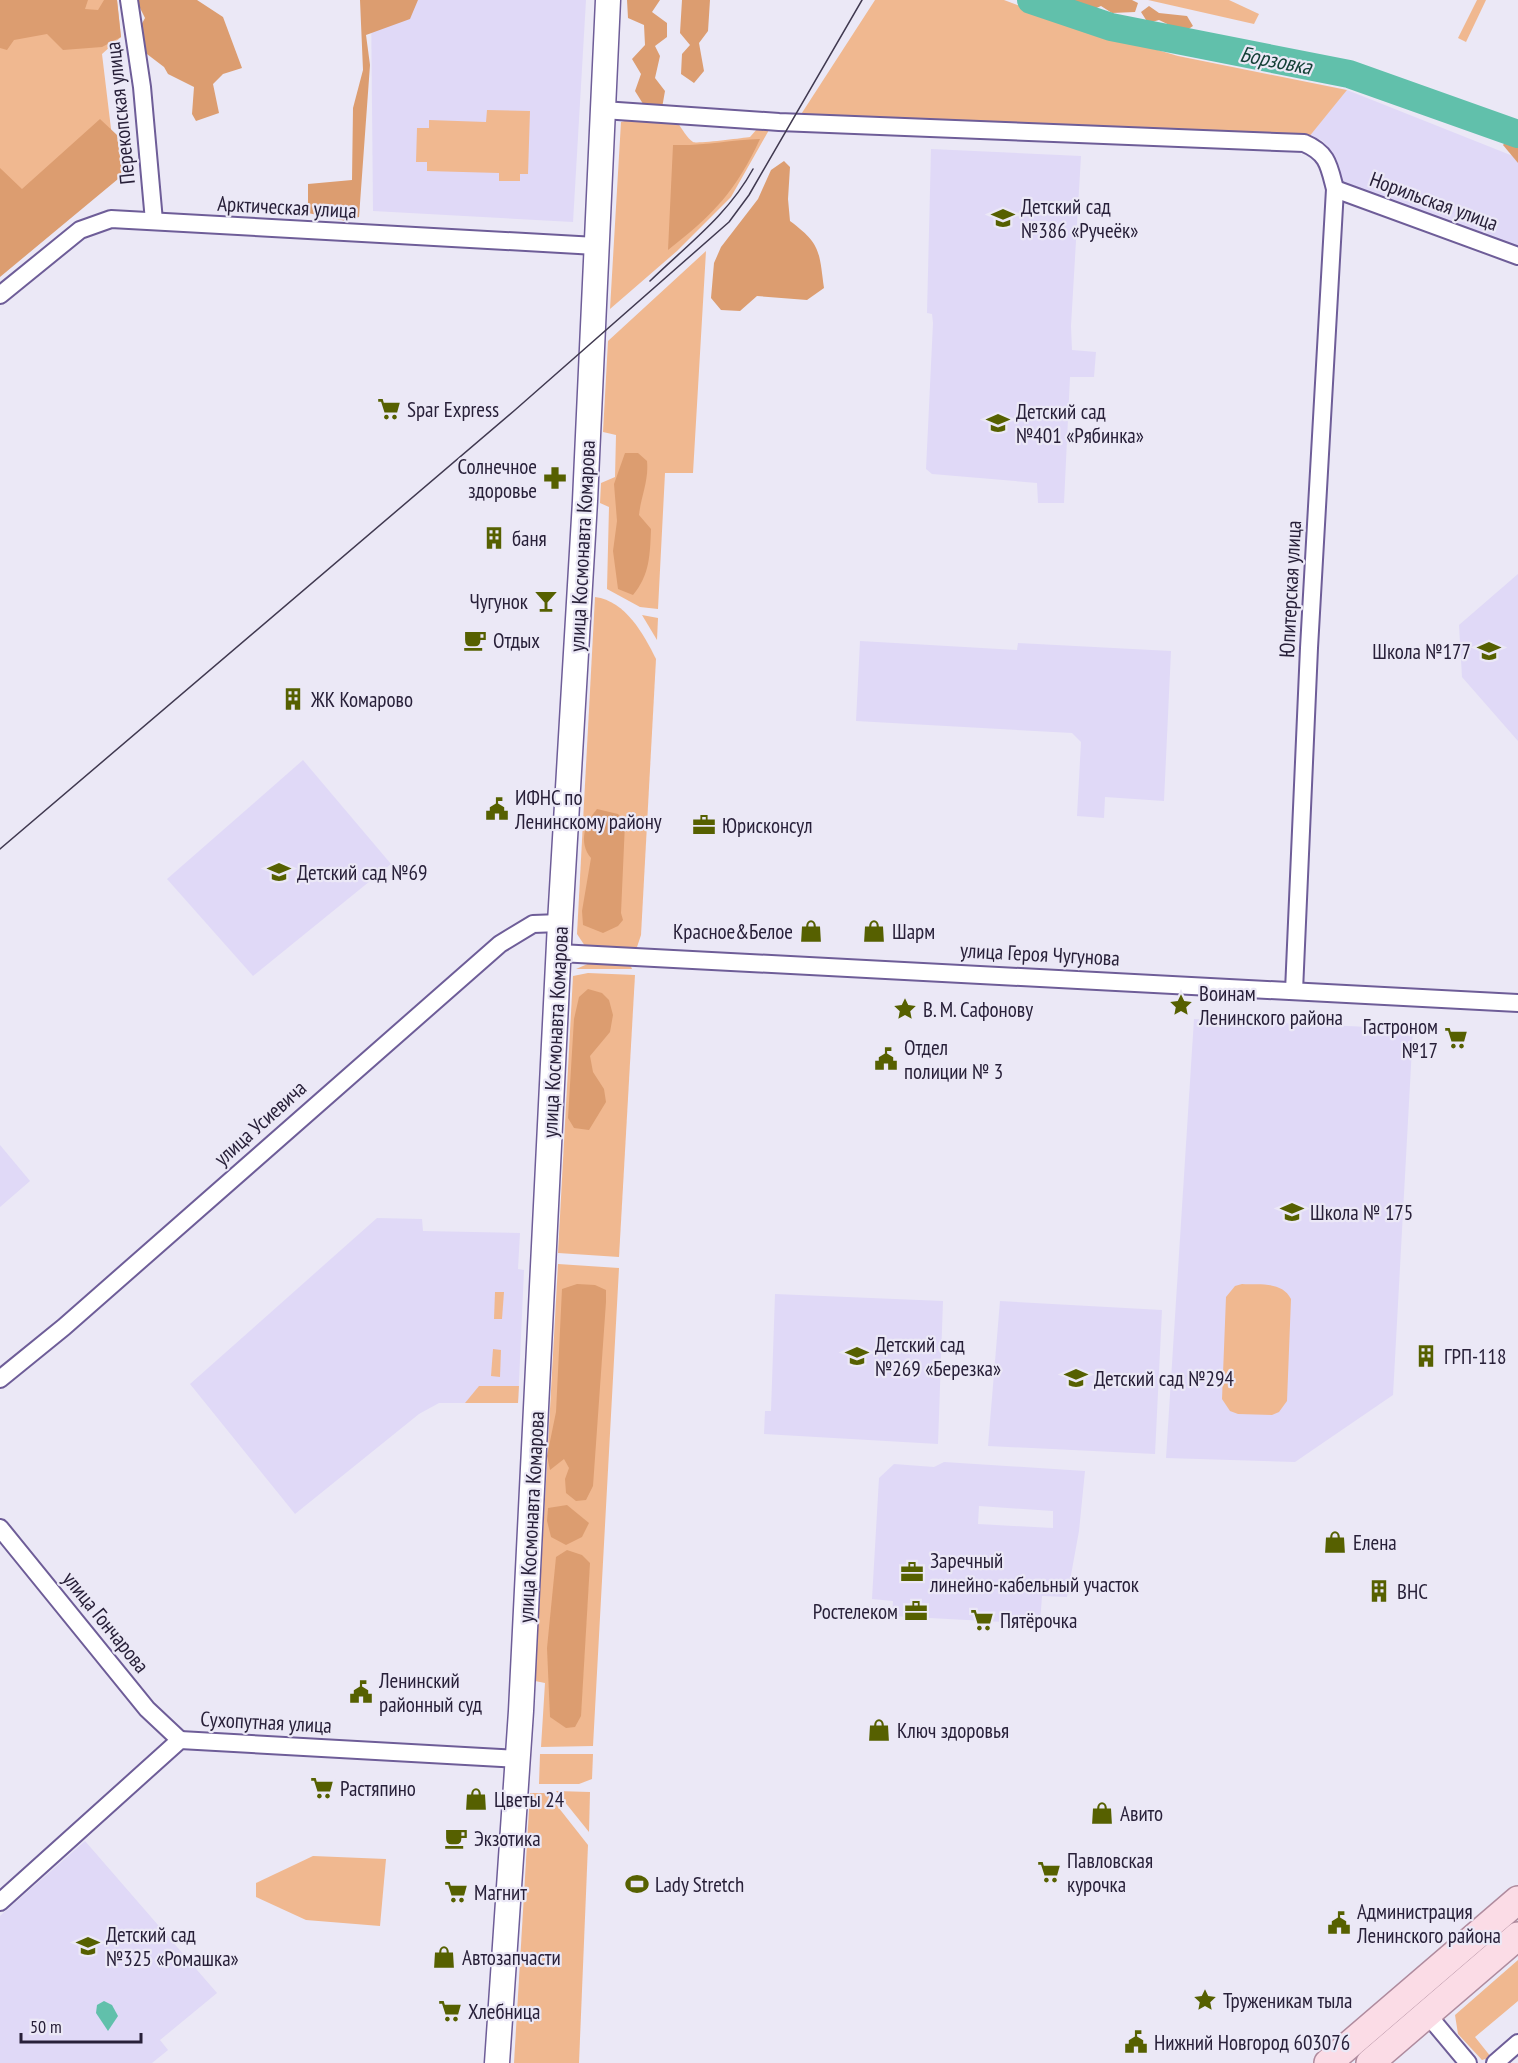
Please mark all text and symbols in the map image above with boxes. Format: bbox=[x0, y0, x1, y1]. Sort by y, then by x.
water label: Борзовка bbox=[1238, 39, 1315, 81]
street label: Перекопская улица bbox=[99, 40, 141, 186]
street label: Норильская улица bbox=[1366, 165, 1502, 237]
street label: Арктическая улица bbox=[217, 190, 357, 224]
place label: Детский сад №386 «Ручеёк» bbox=[1021, 193, 1138, 244]
school or university icon: Детский сад №386 «Ручеёк» bbox=[990, 205, 1016, 231]
supermarket icon: Spar Express bbox=[376, 396, 402, 422]
place label: Spar Express bbox=[407, 396, 499, 423]
place label: Детский сад №401 «Рябинка» bbox=[1016, 398, 1144, 449]
school or university icon: Детский сад №401 «Рябинка» bbox=[985, 410, 1011, 436]
street label: улица Космонавта Комарова bbox=[563, 440, 601, 652]
place label: Солнечное здоровье bbox=[457, 453, 537, 504]
pharmacy icon: Солнечное здоровье bbox=[542, 465, 568, 491]
street label: Юпитерская улица bbox=[1273, 520, 1307, 658]
building icon: баня bbox=[481, 525, 507, 551]
place label: баня bbox=[512, 525, 547, 552]
place label: Чугунок bbox=[469, 588, 528, 615]
bar icon: Чугунок bbox=[533, 588, 559, 614]
cafe icon: Отдых bbox=[462, 627, 488, 653]
place label: Отдых bbox=[493, 627, 540, 654]
place label: Школа №177 bbox=[1372, 638, 1471, 665]
school or university icon: Школа №177 bbox=[1476, 638, 1502, 664]
building icon: ЖК Комарово bbox=[280, 686, 306, 712]
place label: ЖК Комарово bbox=[310, 686, 413, 713]
place label: ИФНС по Ленинскому району bbox=[514, 784, 662, 835]
public building icon: ИФНС по Ленинскому району bbox=[484, 796, 510, 822]
office icon: Юрисконсул bbox=[691, 812, 717, 838]
place label: Юрисконсул bbox=[722, 812, 812, 839]
school or university icon: Детский сад №69 bbox=[266, 859, 292, 885]
place label: Детский сад №69 bbox=[297, 859, 427, 886]
place label: Красное&Белое bbox=[673, 918, 793, 945]
shop icon: Красное&Белое bbox=[798, 918, 824, 944]
shop icon: Шарм bbox=[861, 918, 887, 944]
place label: Шарм bbox=[892, 918, 935, 945]
street label: улица Космонавта Комарова bbox=[536, 926, 574, 1138]
street label: улица Героя Чугунова bbox=[959, 936, 1121, 972]
place label: Воинам Ленинского района bbox=[1198, 980, 1343, 1031]
place icon: Воинам Ленинского района bbox=[1168, 992, 1194, 1018]
place icon: В. М. Сафонову bbox=[892, 996, 918, 1022]
place label: В. М. Сафонову bbox=[923, 996, 1033, 1023]
place label: Гастроном №17 bbox=[1363, 1013, 1438, 1064]
supermarket icon: Гастроном №17 bbox=[1443, 1025, 1469, 1051]
place label: Отдел полиции № 3 bbox=[904, 1034, 1003, 1085]
public building icon: Отдел полиции № 3 bbox=[873, 1046, 899, 1072]
street label: улица Усиевича bbox=[208, 1074, 312, 1172]
school or university icon: Школа № 175 bbox=[1279, 1199, 1305, 1225]
place label: Школа № 175 bbox=[1310, 1199, 1413, 1226]
place label: Детский сад №269 «Березка» bbox=[875, 1331, 1001, 1382]
school or university icon: Детский сад №269 «Березка» bbox=[844, 1343, 870, 1369]
building icon: ГРП-118 bbox=[1413, 1343, 1439, 1369]
place label: ГРП-118 bbox=[1444, 1343, 1506, 1370]
school or university icon: Детский сад №294 bbox=[1063, 1365, 1089, 1391]
place label: Детский сад №294 bbox=[1094, 1365, 1234, 1392]
street label: улица Космонавта Комарова bbox=[512, 1411, 550, 1623]
shop icon: Елена bbox=[1322, 1529, 1348, 1555]
place label: Елена bbox=[1353, 1529, 1397, 1556]
place label: Заречный линейно-кабельный участок bbox=[929, 1547, 1139, 1598]
office icon: Заречный линейно-кабельный участок bbox=[899, 1559, 925, 1585]
street label: улица Гончарова bbox=[57, 1566, 155, 1678]
building icon: ВНС bbox=[1366, 1578, 1392, 1604]
place label: ВНС bbox=[1397, 1578, 1428, 1605]
place label: Ростелеком bbox=[813, 1598, 898, 1625]
office icon: Ростелеком bbox=[903, 1598, 929, 1624]
supermarket icon: Пятёрочка bbox=[969, 1607, 995, 1633]
place label: Пятёрочка bbox=[1000, 1607, 1077, 1634]
place label: Ленинский районный суд bbox=[378, 1667, 482, 1718]
public building icon: Ленинский районный суд bbox=[348, 1679, 374, 1705]
street label: Сухопутная улица bbox=[200, 1705, 332, 1739]
shop icon: Ключ здоровья bbox=[866, 1717, 892, 1743]
place label: Ключ здоровья bbox=[897, 1717, 1009, 1744]
supermarket icon: Растяпино bbox=[309, 1775, 335, 1801]
place label: Растяпино bbox=[340, 1775, 416, 1802]
shop icon: Цветы 24 bbox=[463, 1786, 489, 1812]
place label: Цветы 24 bbox=[494, 1786, 565, 1813]
shop icon: Авито bbox=[1089, 1800, 1115, 1826]
place label: Авито bbox=[1120, 1800, 1163, 1827]
cafe icon: Экзотика bbox=[443, 1825, 469, 1851]
place label: Экзотика bbox=[474, 1825, 541, 1852]
place label: Павловская курочка bbox=[1067, 1847, 1153, 1898]
supermarket icon: Павловская курочка bbox=[1036, 1859, 1062, 1885]
sports icon: Lady Stretch bbox=[624, 1871, 650, 1897]
place label: Lady Stretch bbox=[655, 1871, 744, 1898]
supermarket icon: Магнит bbox=[443, 1879, 469, 1905]
place label: Магнит bbox=[474, 1879, 527, 1906]
place label: Администрация Ленинского района bbox=[1356, 1898, 1501, 1949]
public building icon: Администрация Ленинского района bbox=[1326, 1910, 1352, 1936]
place label: Детский сад №325 «Ромашка» bbox=[106, 1921, 239, 1972]
school or university icon: Детский сад №325 «Ромашка» bbox=[75, 1933, 101, 1959]
shop icon: Автозапчасти bbox=[431, 1944, 457, 1970]
place label: Автозапчасти bbox=[462, 1944, 561, 1971]
place icon: Труженикам тыла bbox=[1192, 1987, 1218, 2013]
place label: Труженикам тыла bbox=[1223, 1987, 1352, 2014]
supermarket icon: Хлебница bbox=[437, 1998, 463, 2024]
place label: Хлебница bbox=[468, 1998, 540, 2025]
scale bar bbox=[21, 2006, 141, 2044]
text: 50 m bbox=[30, 2015, 62, 2038]
public building icon: Нижний Новгород 603076 bbox=[1123, 2029, 1149, 2055]
place label: Нижний Новгород 603076 bbox=[1154, 2029, 1350, 2056]

